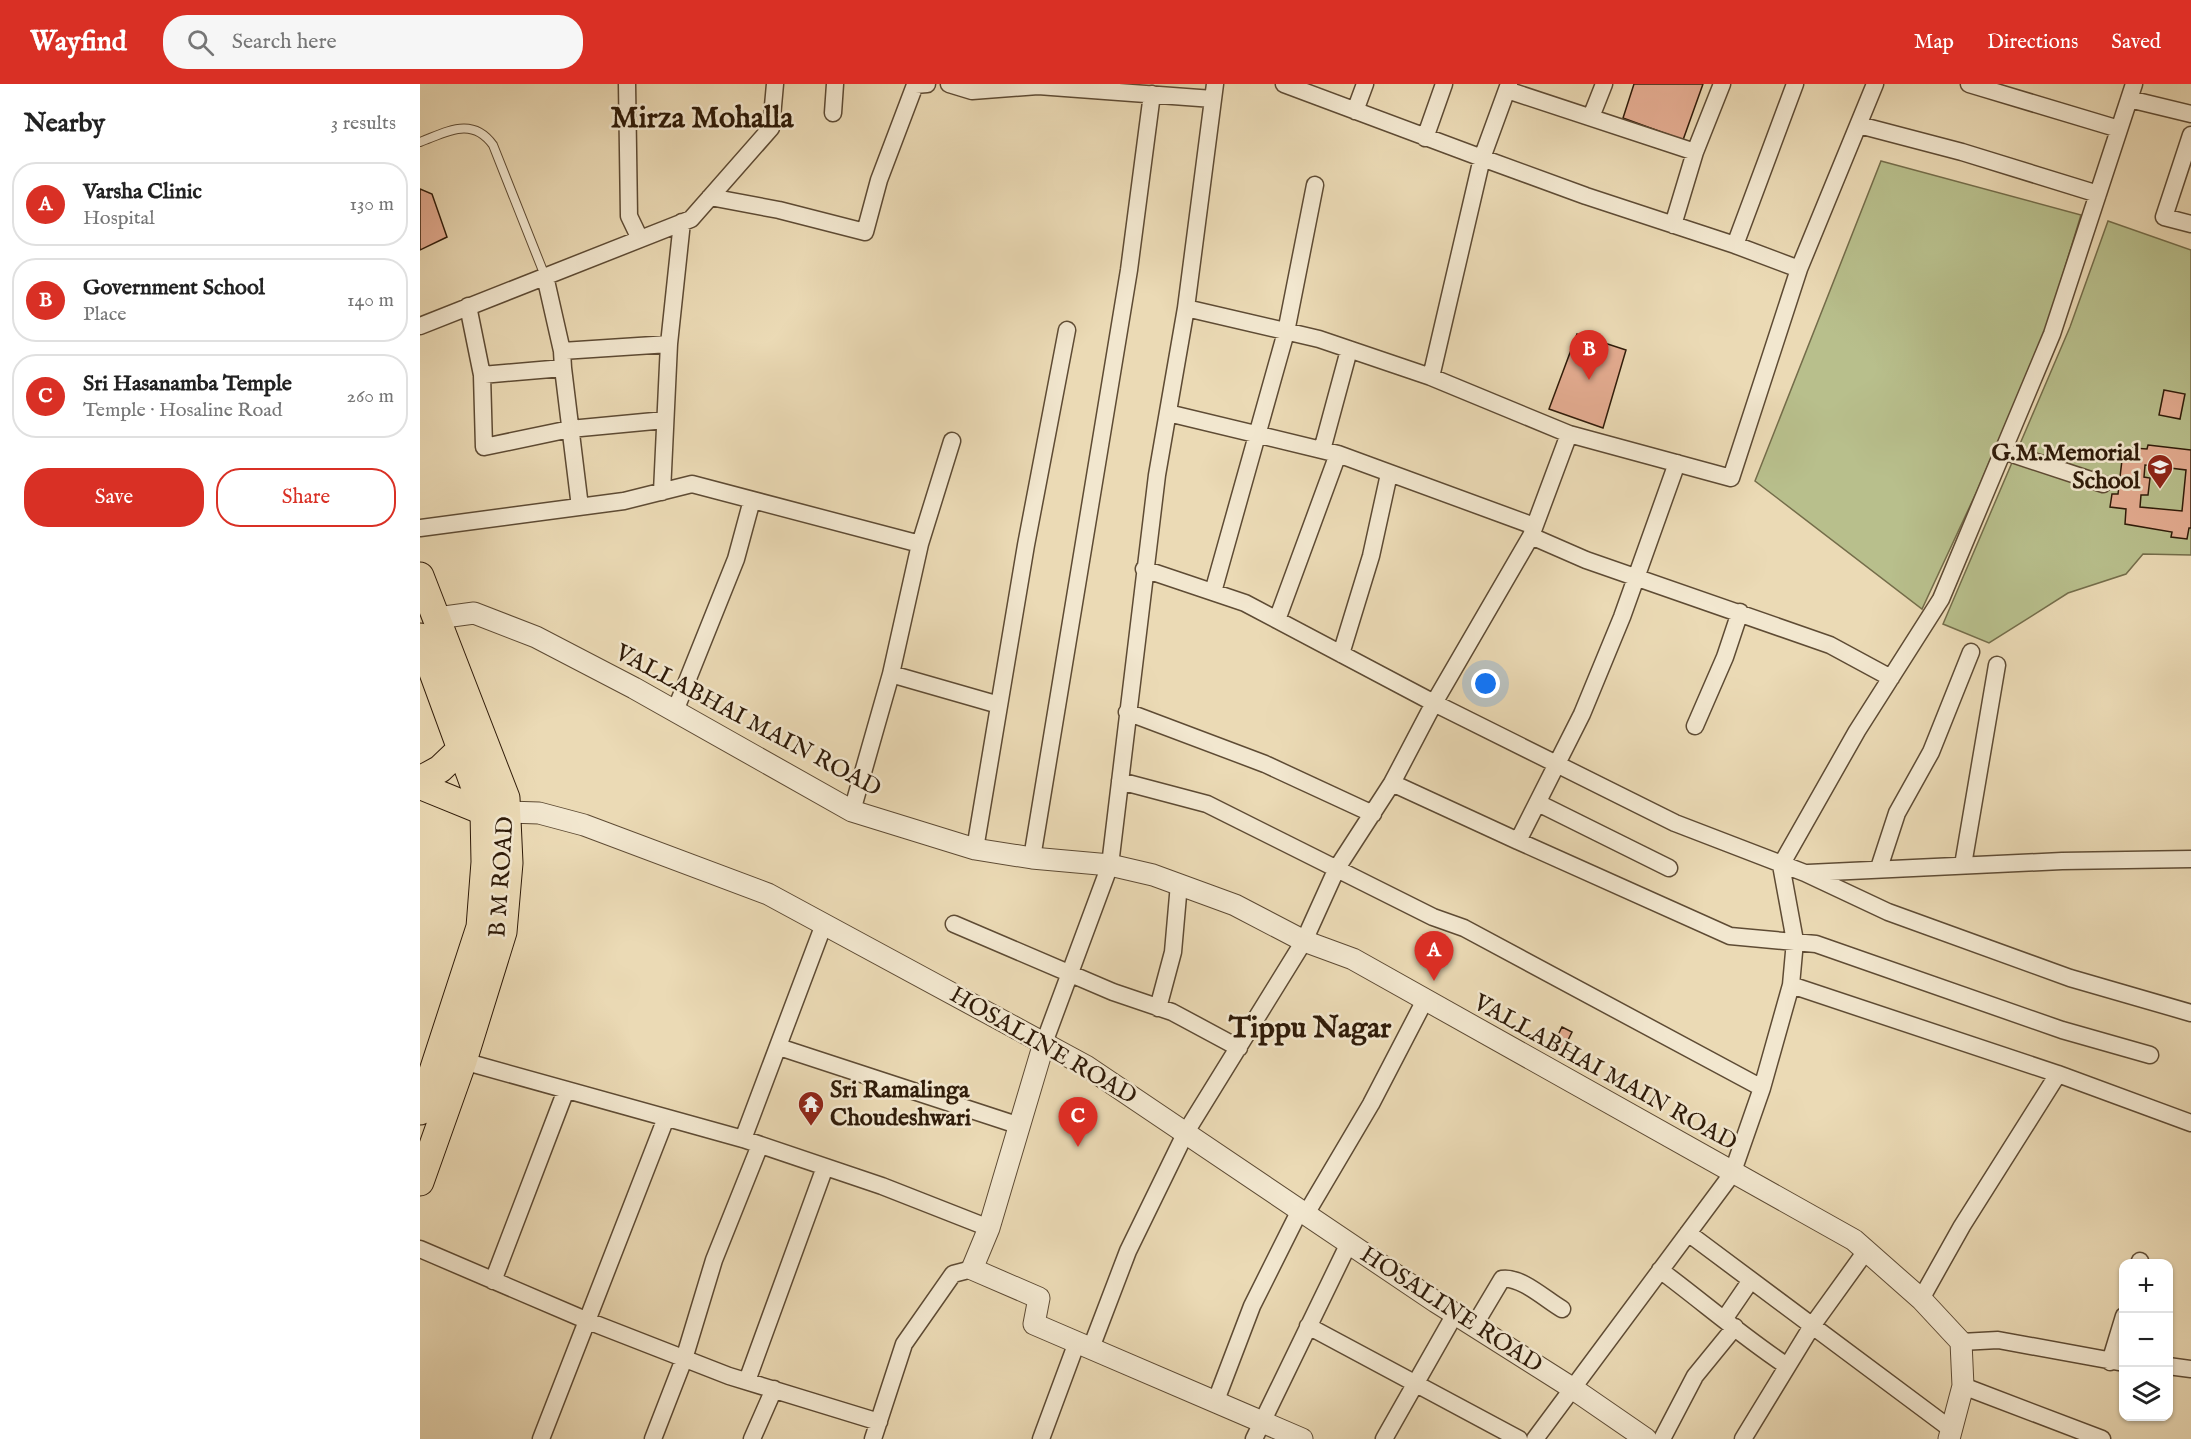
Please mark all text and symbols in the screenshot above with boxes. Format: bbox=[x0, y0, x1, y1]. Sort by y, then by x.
search box bbox=[163, 15, 583, 69]
text: Wayfind bbox=[30, 25, 127, 60]
icon: search bbox=[184, 26, 217, 59]
text: Search here bbox=[232, 28, 337, 56]
text: Map bbox=[1914, 29, 1954, 56]
text: Directions bbox=[1987, 29, 2078, 56]
text: Saved bbox=[2111, 29, 2161, 56]
district label: Mirza Mohalla bbox=[611, 100, 794, 138]
text: Nearby bbox=[24, 107, 105, 140]
text: 3 results bbox=[331, 111, 396, 136]
text: Varsha Clinic bbox=[83, 178, 202, 206]
text: A bbox=[39, 192, 52, 217]
text: 130 m bbox=[349, 192, 394, 217]
text: Hospital bbox=[83, 206, 155, 231]
text: Government School bbox=[83, 274, 265, 302]
text: B bbox=[39, 288, 52, 313]
text: 140 m bbox=[347, 288, 394, 313]
text: Place bbox=[83, 302, 126, 327]
pin: B bbox=[1570, 330, 1608, 380]
text: Sri Hasanamba Temple bbox=[83, 370, 292, 398]
text: C bbox=[38, 384, 53, 409]
text: 260 m bbox=[347, 384, 394, 409]
text: Temple · Hosaline Road bbox=[83, 398, 282, 423]
place label: G.M.Memorial School bbox=[1992, 438, 2140, 497]
school or university icon: G.M.Memorial School bbox=[2145, 452, 2175, 490]
button: Save bbox=[24, 468, 204, 527]
button: Share bbox=[216, 468, 396, 527]
street label: VALLABHAI MAIN ROAD bbox=[609, 637, 886, 804]
your location bbox=[1471, 669, 1500, 698]
street label: B M ROAD bbox=[482, 815, 522, 939]
pin: A bbox=[1414, 932, 1454, 981]
street label: HOSALINE ROAD bbox=[944, 980, 1142, 1112]
street label: VALLABHAI MAIN ROAD bbox=[1467, 987, 1742, 1159]
district label: Tippu Nagar bbox=[1228, 1010, 1392, 1048]
place label: Sri Ramalinga Choudeshwari bbox=[830, 1075, 972, 1134]
temple icon: Sri Ramalinga Choudeshwari bbox=[796, 1089, 826, 1127]
pin: C bbox=[1058, 1098, 1098, 1147]
street label: HOSALINE ROAD bbox=[1354, 1239, 1548, 1381]
map controls bbox=[2119, 1259, 2173, 1421]
button: + bbox=[2119, 1259, 2173, 1313]
button: − bbox=[2119, 1313, 2173, 1367]
button: layers bbox=[2119, 1367, 2173, 1421]

